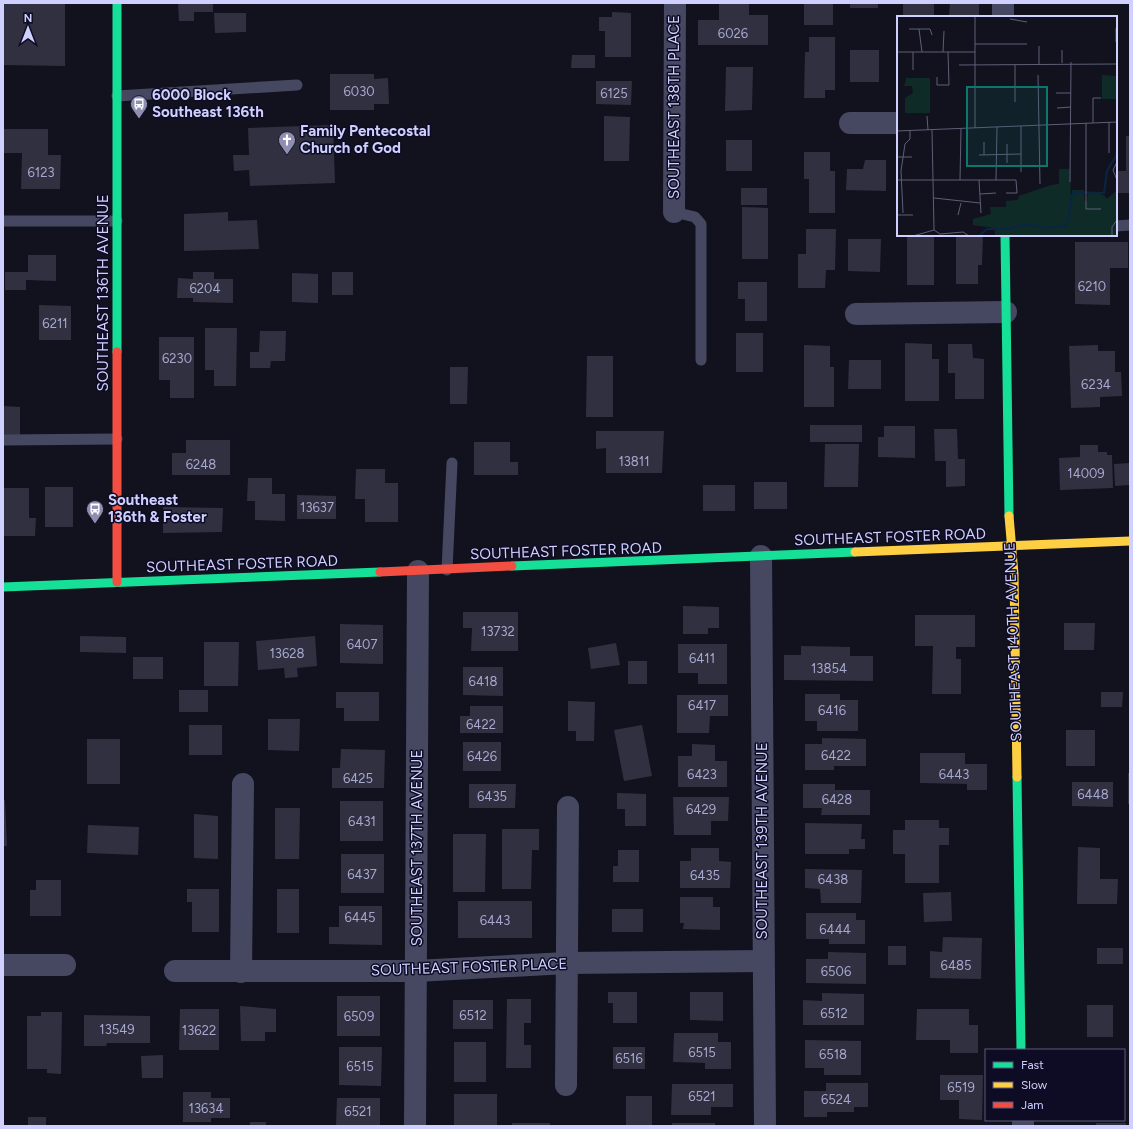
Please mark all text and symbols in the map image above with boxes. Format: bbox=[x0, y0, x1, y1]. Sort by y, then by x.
north arrow bbox=[8, 8, 48, 48]
text: N bbox=[24, 12, 32, 25]
street label: SOUTHEAST 138TH PLACE bbox=[665, 15, 683, 199]
inset map bbox=[897, 16, 1117, 236]
house number: 6026 bbox=[718, 26, 748, 41]
house number: 6030 bbox=[343, 84, 375, 99]
place label: 6000 Block Southeast 136th bbox=[152, 86, 264, 121]
house number: 6125 bbox=[600, 86, 628, 101]
bus stop icon: 6000 Block Southeast 136th bbox=[129, 94, 149, 119]
place label: Family Pentecostal Church of God bbox=[300, 122, 431, 157]
church icon: Family Pentecostal Church of God bbox=[277, 130, 297, 155]
house number: 6123 bbox=[27, 165, 55, 180]
street label: SOUTHEAST 136TH AVENUE bbox=[94, 194, 112, 392]
house number: 6210 bbox=[1078, 279, 1106, 294]
house number: 6204 bbox=[189, 281, 221, 296]
house number: 6211 bbox=[42, 316, 68, 331]
house number: 6230 bbox=[162, 351, 192, 366]
house number: 6234 bbox=[1081, 377, 1111, 392]
house number: 13811 bbox=[618, 454, 650, 469]
house number: 6248 bbox=[186, 457, 216, 472]
house number: 14009 bbox=[1067, 466, 1105, 481]
place label: Southeast 136th & Foster bbox=[108, 491, 207, 526]
bus stop icon: Southeast 136th & Foster bbox=[85, 499, 105, 524]
house number: 13637 bbox=[300, 500, 334, 515]
street label: SOUTHEAST FOSTER ROAD bbox=[794, 525, 986, 549]
street label: SOUTHEAST FOSTER ROAD bbox=[470, 539, 662, 563]
street label: SOUTHEAST 140TH AVENUE bbox=[1001, 542, 1025, 742]
street label: SOUTHEAST FOSTER ROAD bbox=[146, 552, 338, 576]
house number: 13732 bbox=[481, 624, 515, 639]
house number: 6407 bbox=[347, 637, 377, 652]
house number: 13628 bbox=[269, 646, 305, 661]
house number: 6411 bbox=[689, 651, 715, 666]
house number: 13854 bbox=[811, 661, 847, 676]
house number: 6418 bbox=[469, 674, 497, 689]
house number: 6417 bbox=[688, 698, 716, 713]
house number: 6416 bbox=[818, 703, 846, 718]
house number: 6422 bbox=[466, 717, 496, 732]
street label: SOUTHEAST 139TH AVENUE bbox=[753, 742, 771, 940]
house number: 6422 bbox=[821, 748, 851, 763]
house number: 6426 bbox=[467, 749, 497, 764]
street label: SOUTHEAST 137TH AVENUE bbox=[408, 750, 426, 946]
house number: 6423 bbox=[687, 767, 717, 782]
house number: 6443 bbox=[939, 767, 969, 782]
house number: 6425 bbox=[343, 771, 373, 786]
house number: 6448 bbox=[1077, 787, 1109, 802]
house number: 6435 bbox=[477, 789, 507, 804]
house number: 6428 bbox=[822, 792, 852, 807]
house number: 6429 bbox=[686, 802, 716, 817]
house number: 6431 bbox=[348, 814, 376, 829]
house number: 6437 bbox=[347, 867, 377, 882]
house number: 6435 bbox=[690, 868, 720, 883]
house number: 6438 bbox=[818, 872, 848, 887]
house number: 6445 bbox=[345, 910, 375, 925]
house number: 6443 bbox=[480, 913, 510, 928]
house number: 6444 bbox=[819, 922, 851, 937]
street label: SOUTHEAST FOSTER PLACE bbox=[371, 955, 567, 979]
house number: 6485 bbox=[941, 958, 971, 973]
house number: 6506 bbox=[821, 964, 851, 979]
house number: 6512 bbox=[820, 1006, 848, 1021]
house number: 6512 bbox=[459, 1008, 487, 1023]
house number: 6509 bbox=[344, 1009, 374, 1024]
house number: 13549 bbox=[99, 1022, 135, 1037]
house number: 13622 bbox=[182, 1023, 216, 1038]
house number: 6515 bbox=[688, 1045, 716, 1060]
house number: 6518 bbox=[819, 1047, 847, 1062]
legend bbox=[985, 1049, 1125, 1121]
house number: 6516 bbox=[615, 1051, 643, 1066]
text: Fast bbox=[1021, 1058, 1044, 1072]
house number: 6515 bbox=[346, 1059, 374, 1074]
text: Slow bbox=[1021, 1078, 1048, 1092]
house number: 6519 bbox=[947, 1080, 975, 1095]
house number: 6521 bbox=[688, 1089, 716, 1104]
house number: 6524 bbox=[821, 1092, 851, 1107]
text: Jam bbox=[1021, 1098, 1044, 1112]
house number: 13634 bbox=[189, 1101, 223, 1116]
house number: 6521 bbox=[344, 1104, 372, 1119]

